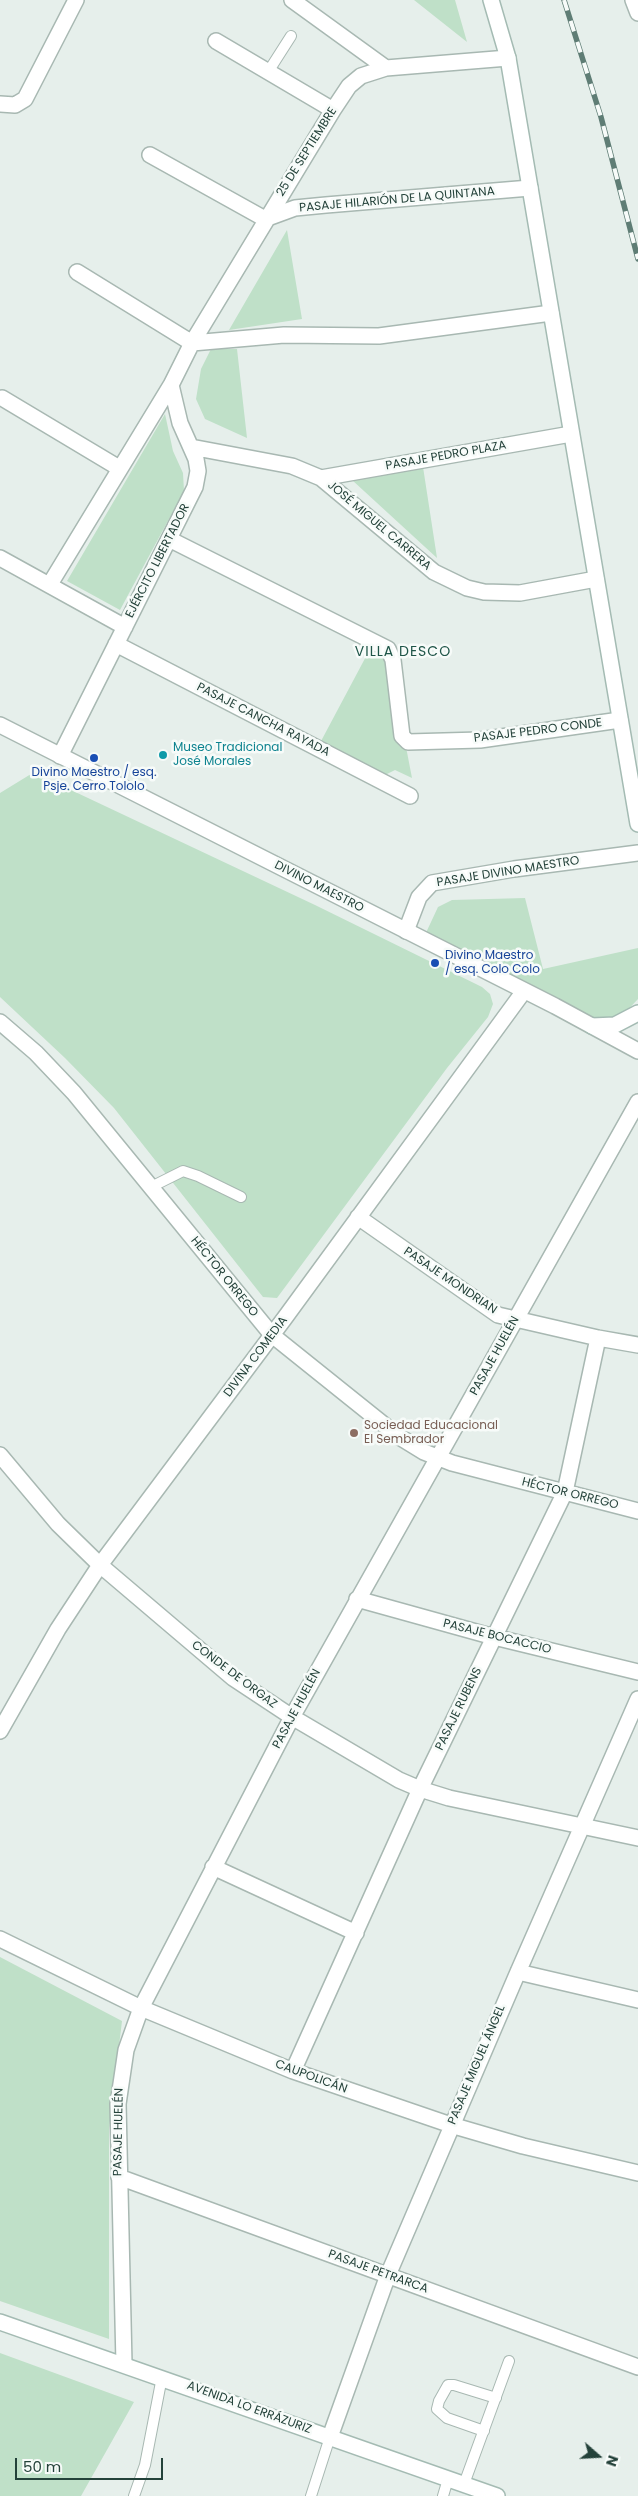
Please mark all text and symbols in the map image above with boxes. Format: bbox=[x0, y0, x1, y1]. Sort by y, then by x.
street label: 25 DE SEPTIEMBRE bbox=[274, 105, 340, 199]
street label: PASAJE HILARIÓN DE LA QUINTANA bbox=[299, 184, 495, 216]
street label: PASAJE PEDRO PLAZA bbox=[385, 438, 507, 474]
street label: JOSÉ MIGUEL CARRERA bbox=[324, 478, 434, 574]
street label: EJÉRCITO LIBERTADOR bbox=[123, 502, 193, 620]
district label: VILLA DESCO bbox=[353, 644, 453, 660]
street label: PASAJE CANCHA RAYADA bbox=[194, 680, 332, 760]
street label: PASAJE PEDRO CONDE bbox=[473, 716, 603, 746]
place label: Museo Tradicional José Morales bbox=[173, 741, 282, 769]
marker: Museo Tradicional José Morales bbox=[157, 749, 169, 761]
marker: Divino Maestro / esq. Psje. Cerro Tololo bbox=[88, 752, 100, 764]
place label: Divino Maestro / esq. Psje. Cerro Tololo bbox=[32, 766, 156, 794]
street label: PASAJE DIVINO MAESTRO bbox=[436, 854, 580, 890]
street label: DIVINO MAESTRO bbox=[272, 858, 366, 916]
place label: Divino Maestro / esq. Colo Colo bbox=[445, 949, 540, 977]
marker: Divino Maestro / esq. Colo Colo bbox=[429, 957, 441, 969]
street label: HÉCTOR ORREGO bbox=[187, 1234, 261, 1320]
street label: PASAJE MONDRIAN bbox=[401, 1244, 499, 1318]
street label: DIVINA COMEDIA bbox=[221, 1314, 291, 1400]
street label: PASAJE HUELÉN bbox=[467, 1314, 523, 1398]
place label: Sociedad Educacional El Sembrador bbox=[364, 1419, 498, 1447]
marker: Sociedad Educacional El Sembrador bbox=[348, 1427, 360, 1439]
street label: HÉCTOR ORREGO bbox=[520, 1475, 620, 1513]
street label: PASAJE BOCACCIO bbox=[441, 1617, 553, 1657]
street label: CONDE DE ORGAZ bbox=[188, 1638, 280, 1712]
street label: PASAJE RUBENS bbox=[433, 1665, 485, 1753]
street label: PASAJE HUELÉN bbox=[270, 1667, 324, 1751]
street label: PASAJE MIGUEL ÁNGEL bbox=[445, 2003, 509, 2127]
street label: CAUPOLICÁN bbox=[273, 2057, 349, 2097]
street label: PASAJE HUELÉN bbox=[111, 2088, 127, 2176]
street label: PASAJE PETRARCA bbox=[326, 2247, 430, 2297]
street label: AVENIDA LO ERRÁZURIZ bbox=[185, 2379, 313, 2437]
north arrow bbox=[573, 2431, 623, 2481]
scale bar bbox=[18, 2448, 165, 2480]
text: N bbox=[601, 2453, 623, 2469]
text: 50 m bbox=[23, 2456, 61, 2477]

